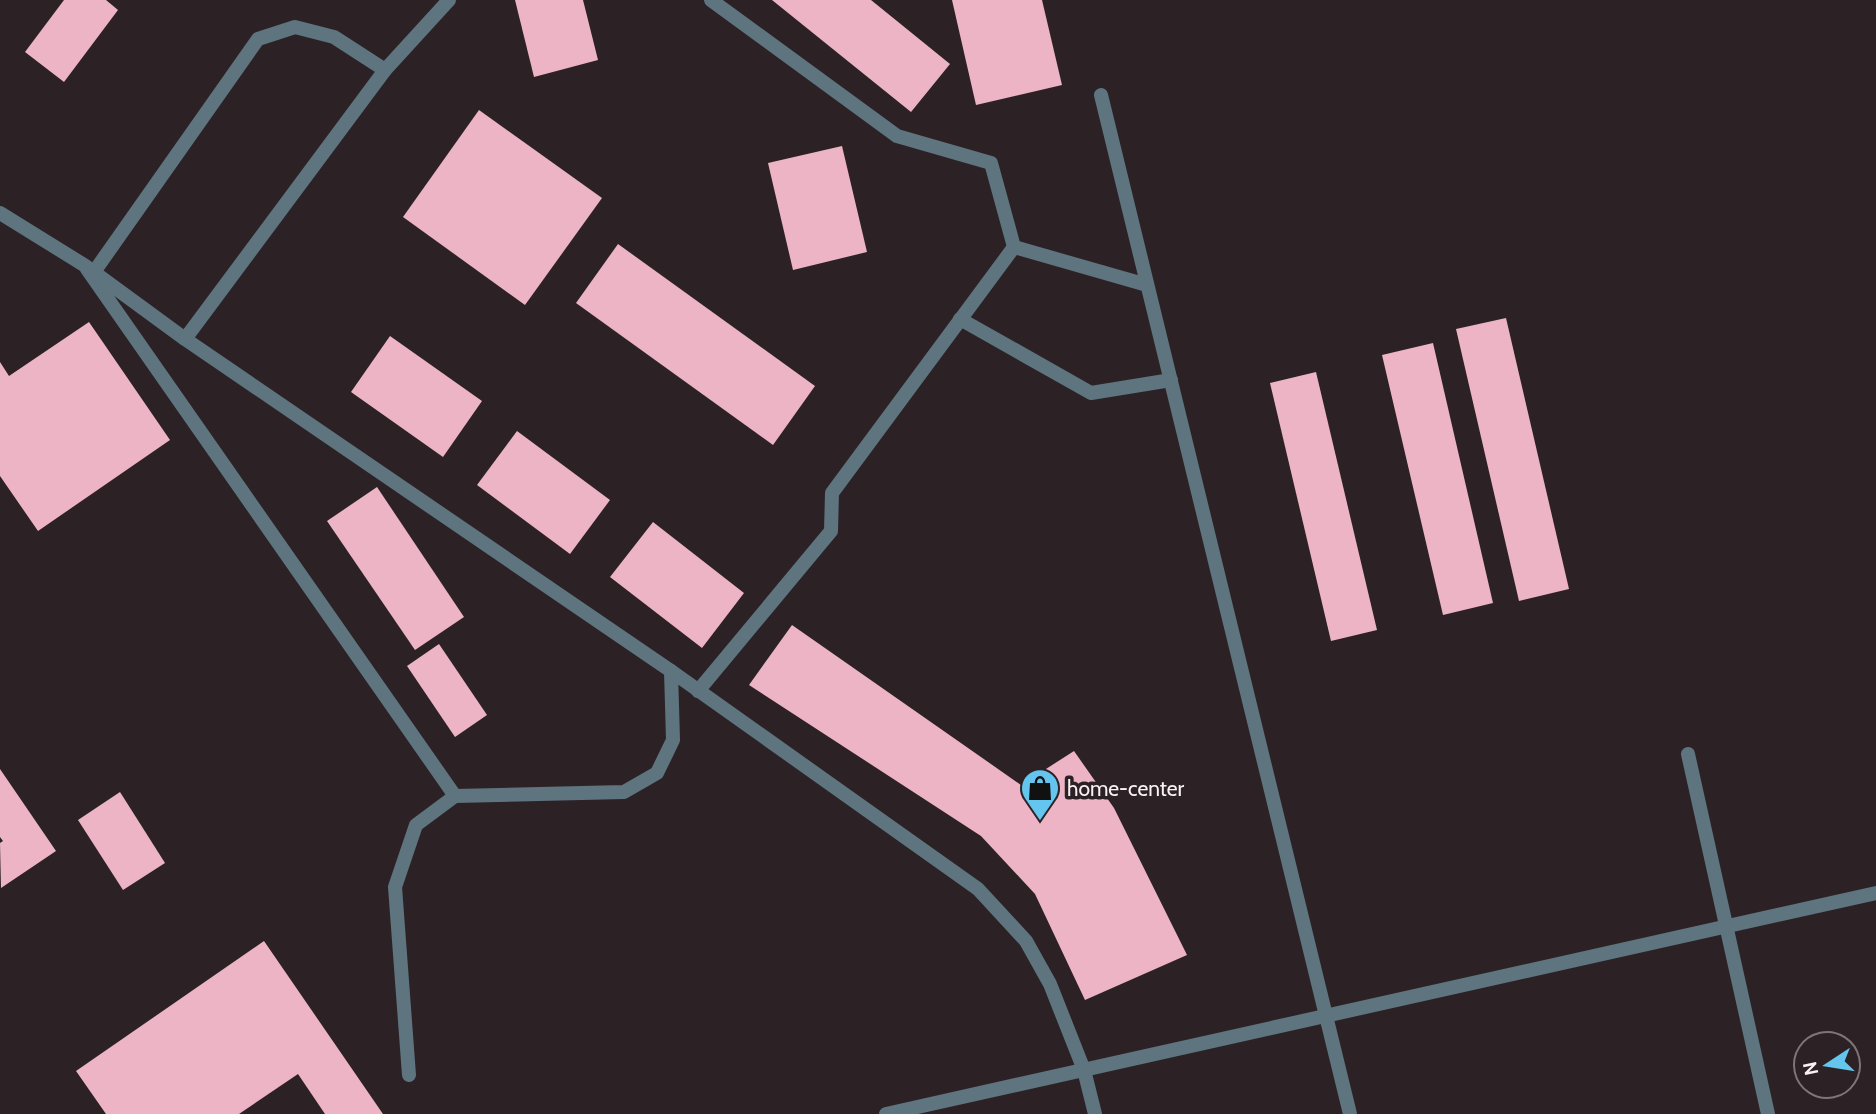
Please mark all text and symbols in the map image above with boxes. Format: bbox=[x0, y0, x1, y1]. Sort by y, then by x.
shop icon: home-center bbox=[1019, 767, 1061, 822]
place label: home-center bbox=[1067, 776, 1184, 801]
north arrow bbox=[1792, 1030, 1862, 1100]
text: N bbox=[1798, 1059, 1824, 1077]

